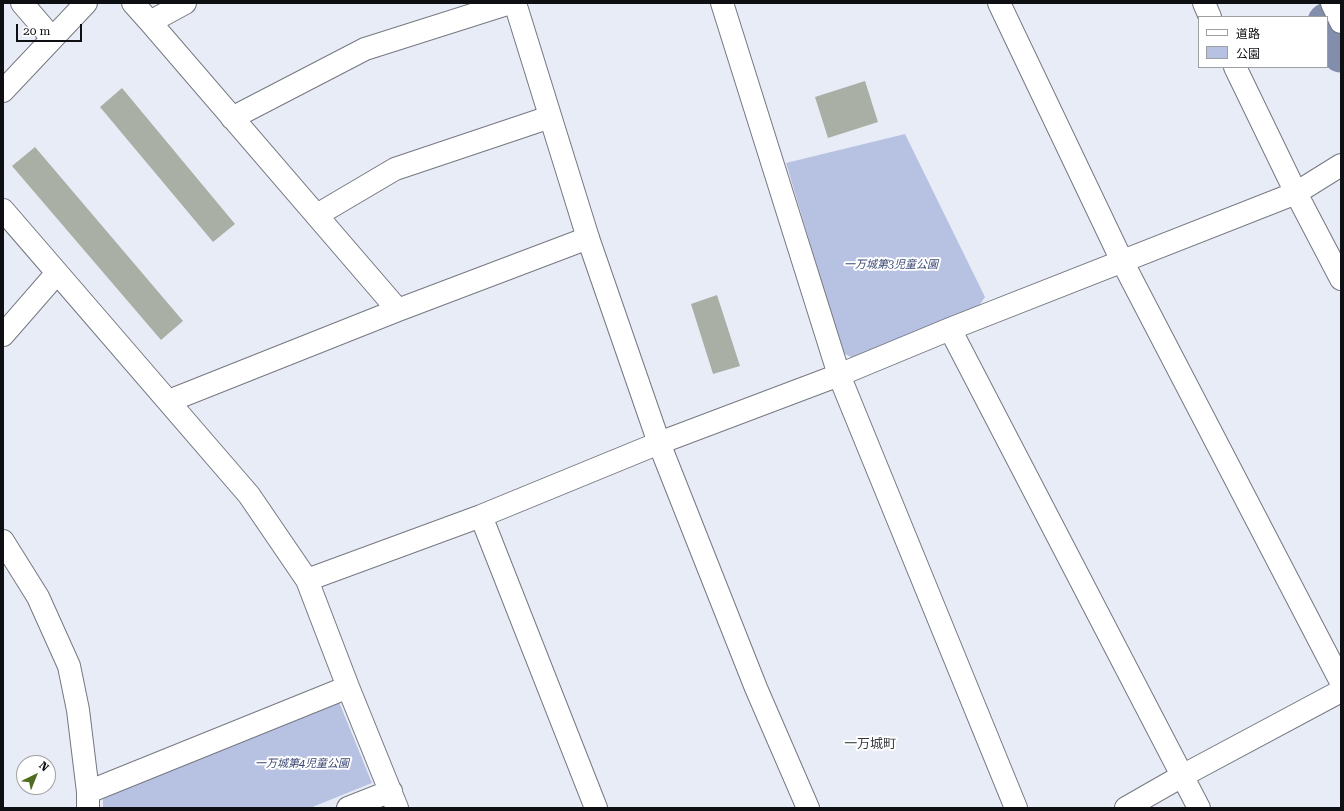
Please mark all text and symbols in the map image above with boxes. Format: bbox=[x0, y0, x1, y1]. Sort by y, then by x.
scale bar bbox=[18, 16, 84, 42]
legend bbox=[1198, 16, 1328, 68]
text: 20 m bbox=[23, 24, 50, 38]
text: 道路 bbox=[1236, 27, 1260, 41]
text: 公園 bbox=[1236, 47, 1260, 61]
park label: 一万城第3児童公園 bbox=[844, 258, 938, 272]
district label: 一万城町 bbox=[844, 736, 896, 752]
north arrow bbox=[16, 755, 56, 795]
park label: 一万城第4児童公園 bbox=[255, 757, 349, 771]
text: N bbox=[36, 759, 51, 774]

